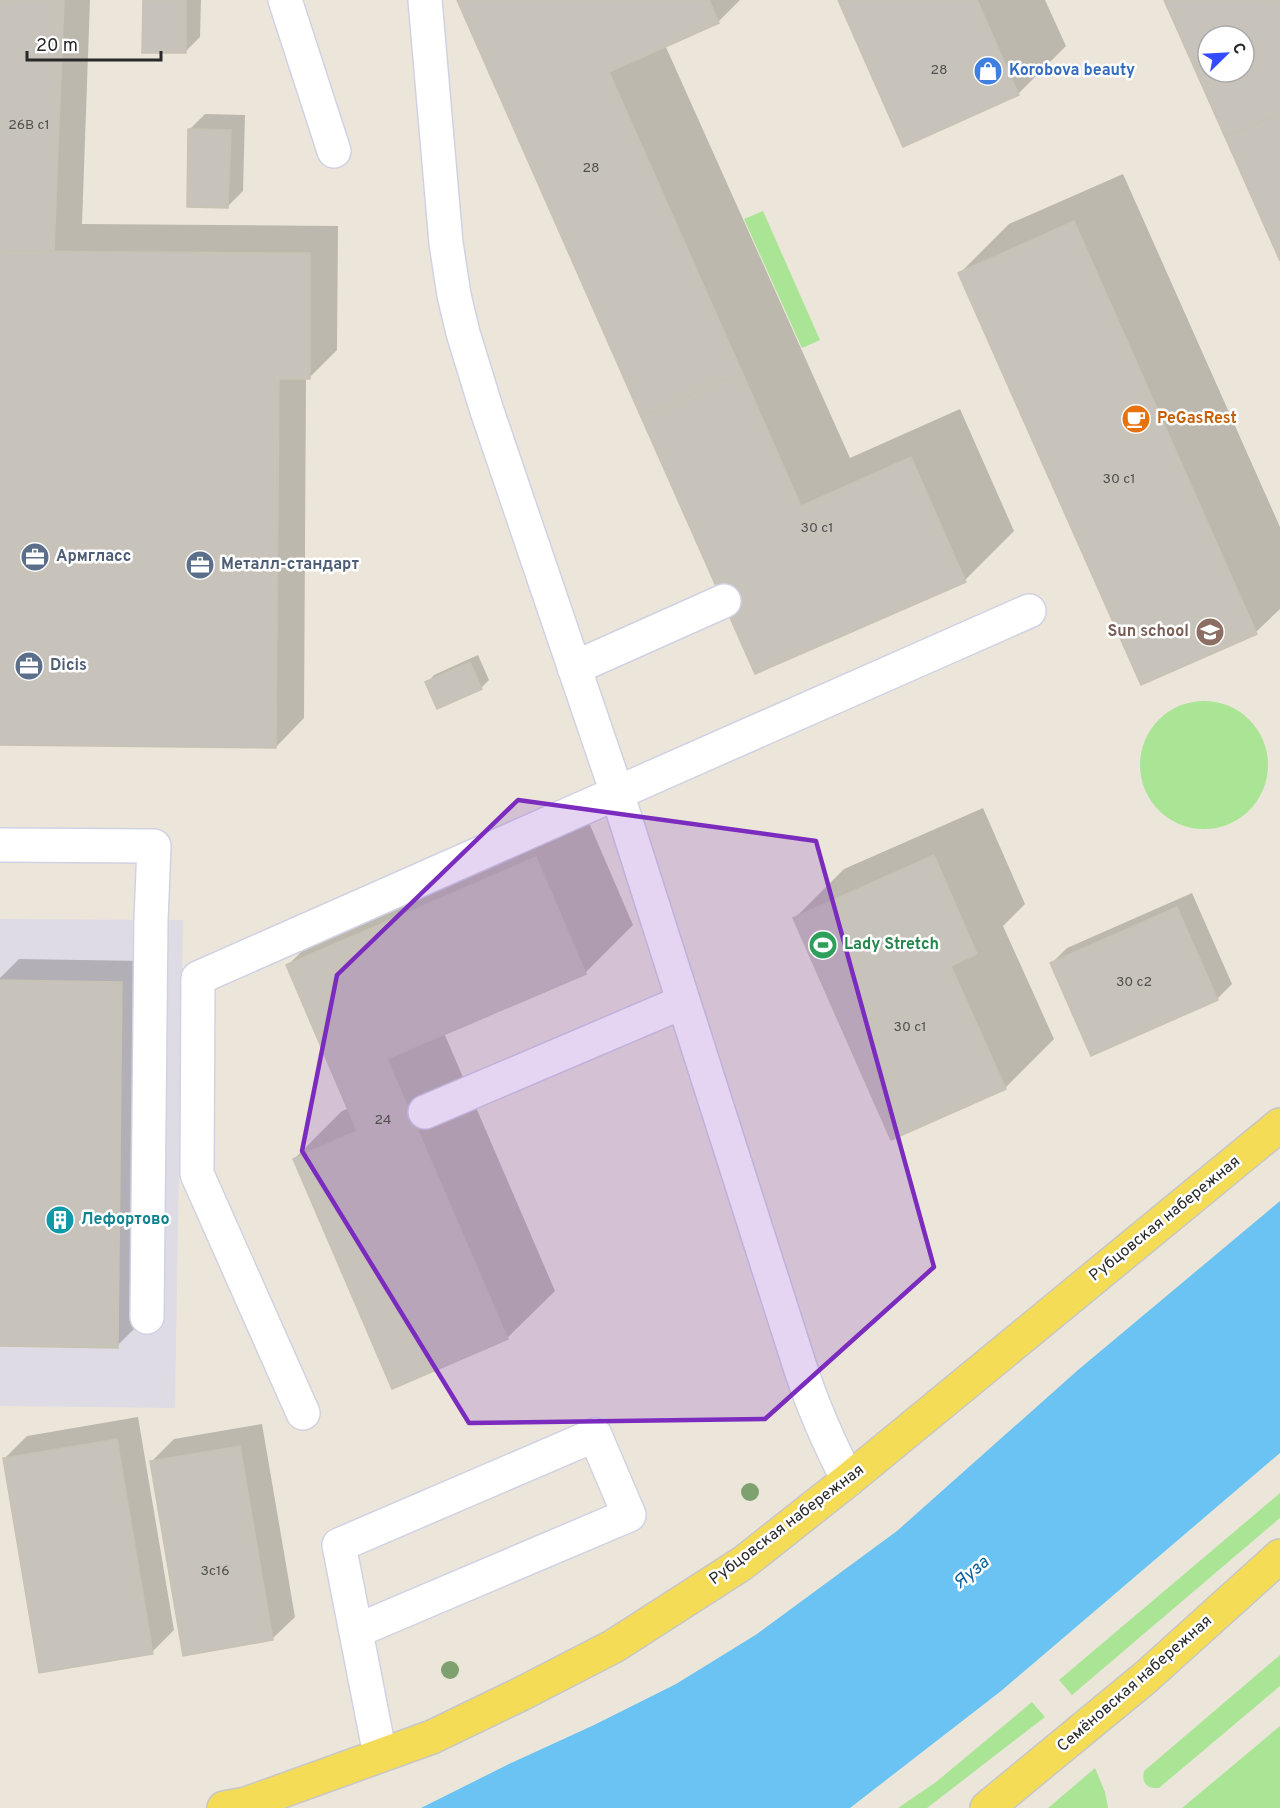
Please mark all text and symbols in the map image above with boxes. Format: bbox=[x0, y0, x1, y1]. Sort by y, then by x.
scale bar bbox=[27, 24, 160, 62]
north arrow bbox=[1196, 24, 1256, 84]
text: 20 m bbox=[36, 35, 78, 58]
text: С bbox=[1227, 40, 1249, 57]
shop icon: Korobova beauty bbox=[972, 55, 1004, 87]
place label: Korobova beauty bbox=[1009, 61, 1135, 81]
house number: 28 bbox=[930, 62, 948, 79]
house number: 26В с1 bbox=[8, 117, 50, 134]
house number: 28 bbox=[582, 160, 600, 177]
cafe icon: PeGasRest bbox=[1120, 403, 1152, 435]
place label: PeGasRest bbox=[1157, 409, 1237, 429]
house number: 30 с1 bbox=[1103, 471, 1135, 488]
house number: 30 с1 bbox=[801, 520, 833, 537]
office icon: Армгласс bbox=[19, 541, 51, 573]
place label: Армгласс bbox=[56, 547, 131, 567]
office icon: Металл-стандарт bbox=[184, 549, 216, 581]
place label: Металл-стандарт bbox=[221, 555, 359, 575]
school or university icon: Sun school bbox=[1194, 616, 1226, 648]
place label: Sun school bbox=[1107, 622, 1189, 642]
office icon: Dicis bbox=[13, 650, 45, 682]
place label: Dicis bbox=[50, 656, 87, 676]
sports icon: Lady Stretch bbox=[807, 929, 839, 961]
place label: Lady Stretch bbox=[844, 935, 939, 955]
house number: 30 с2 bbox=[1116, 974, 1152, 991]
house number: 30 с1 bbox=[894, 1019, 926, 1036]
house number: 24 bbox=[374, 1112, 392, 1129]
street label: Рубцовская набережная bbox=[1085, 1152, 1245, 1286]
building icon: Лефортово bbox=[44, 1204, 76, 1236]
place label: Лефортово bbox=[81, 1210, 170, 1230]
street label: Рубцовская набережная bbox=[706, 1460, 868, 1590]
water label: Яуза bbox=[950, 1551, 995, 1594]
house number: 3с16 bbox=[200, 1563, 230, 1580]
street label: Семёновская набережная bbox=[1053, 1611, 1217, 1757]

